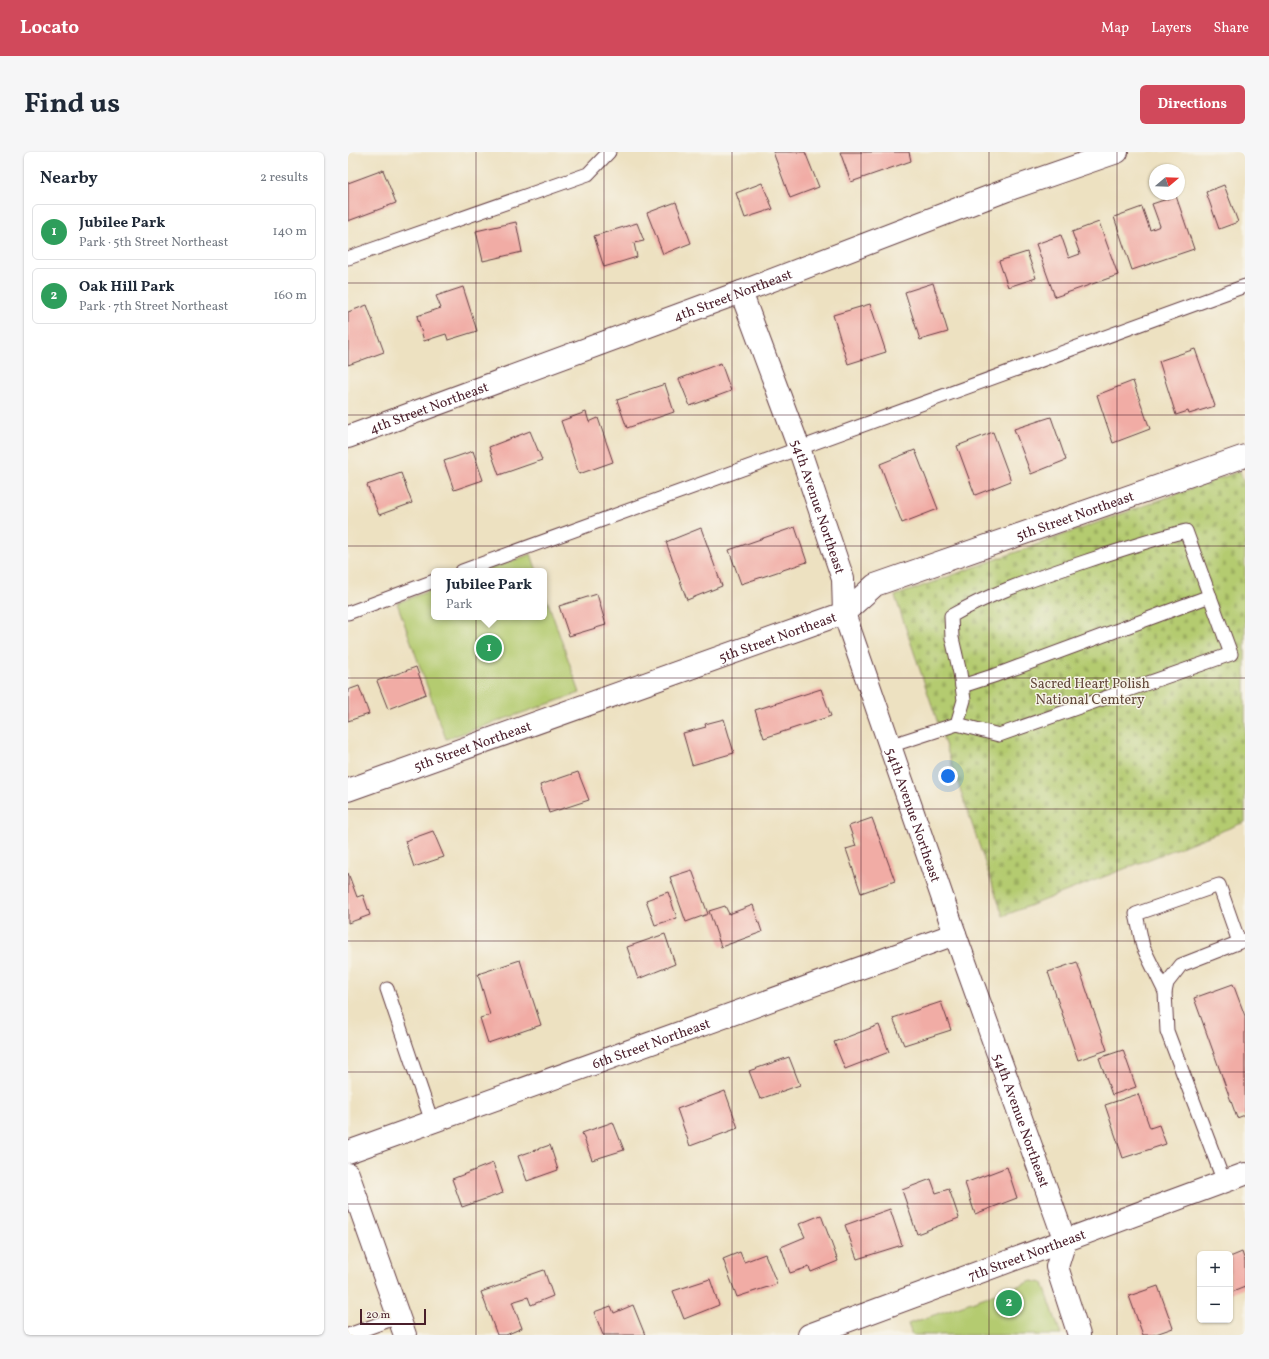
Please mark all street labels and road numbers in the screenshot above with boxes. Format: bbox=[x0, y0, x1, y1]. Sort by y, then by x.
street label: 4th Street Northeast bbox=[671, 265, 795, 327]
street label: 4th Street Northeast bbox=[367, 378, 491, 439]
street label: 54th Avenue Northeast bbox=[786, 437, 849, 577]
street label: 5th Street Northeast bbox=[1014, 487, 1137, 546]
street label: 5th Street Northeast bbox=[716, 608, 840, 668]
street label: 5th Street Northeast bbox=[411, 717, 534, 777]
street label: 54th Avenue Northeast bbox=[880, 745, 944, 885]
street label: 6th Street Northeast bbox=[590, 1015, 713, 1075]
street label: 54th Avenue Northeast bbox=[987, 1051, 1053, 1190]
street label: 7th Street Northeast bbox=[966, 1226, 1089, 1286]

